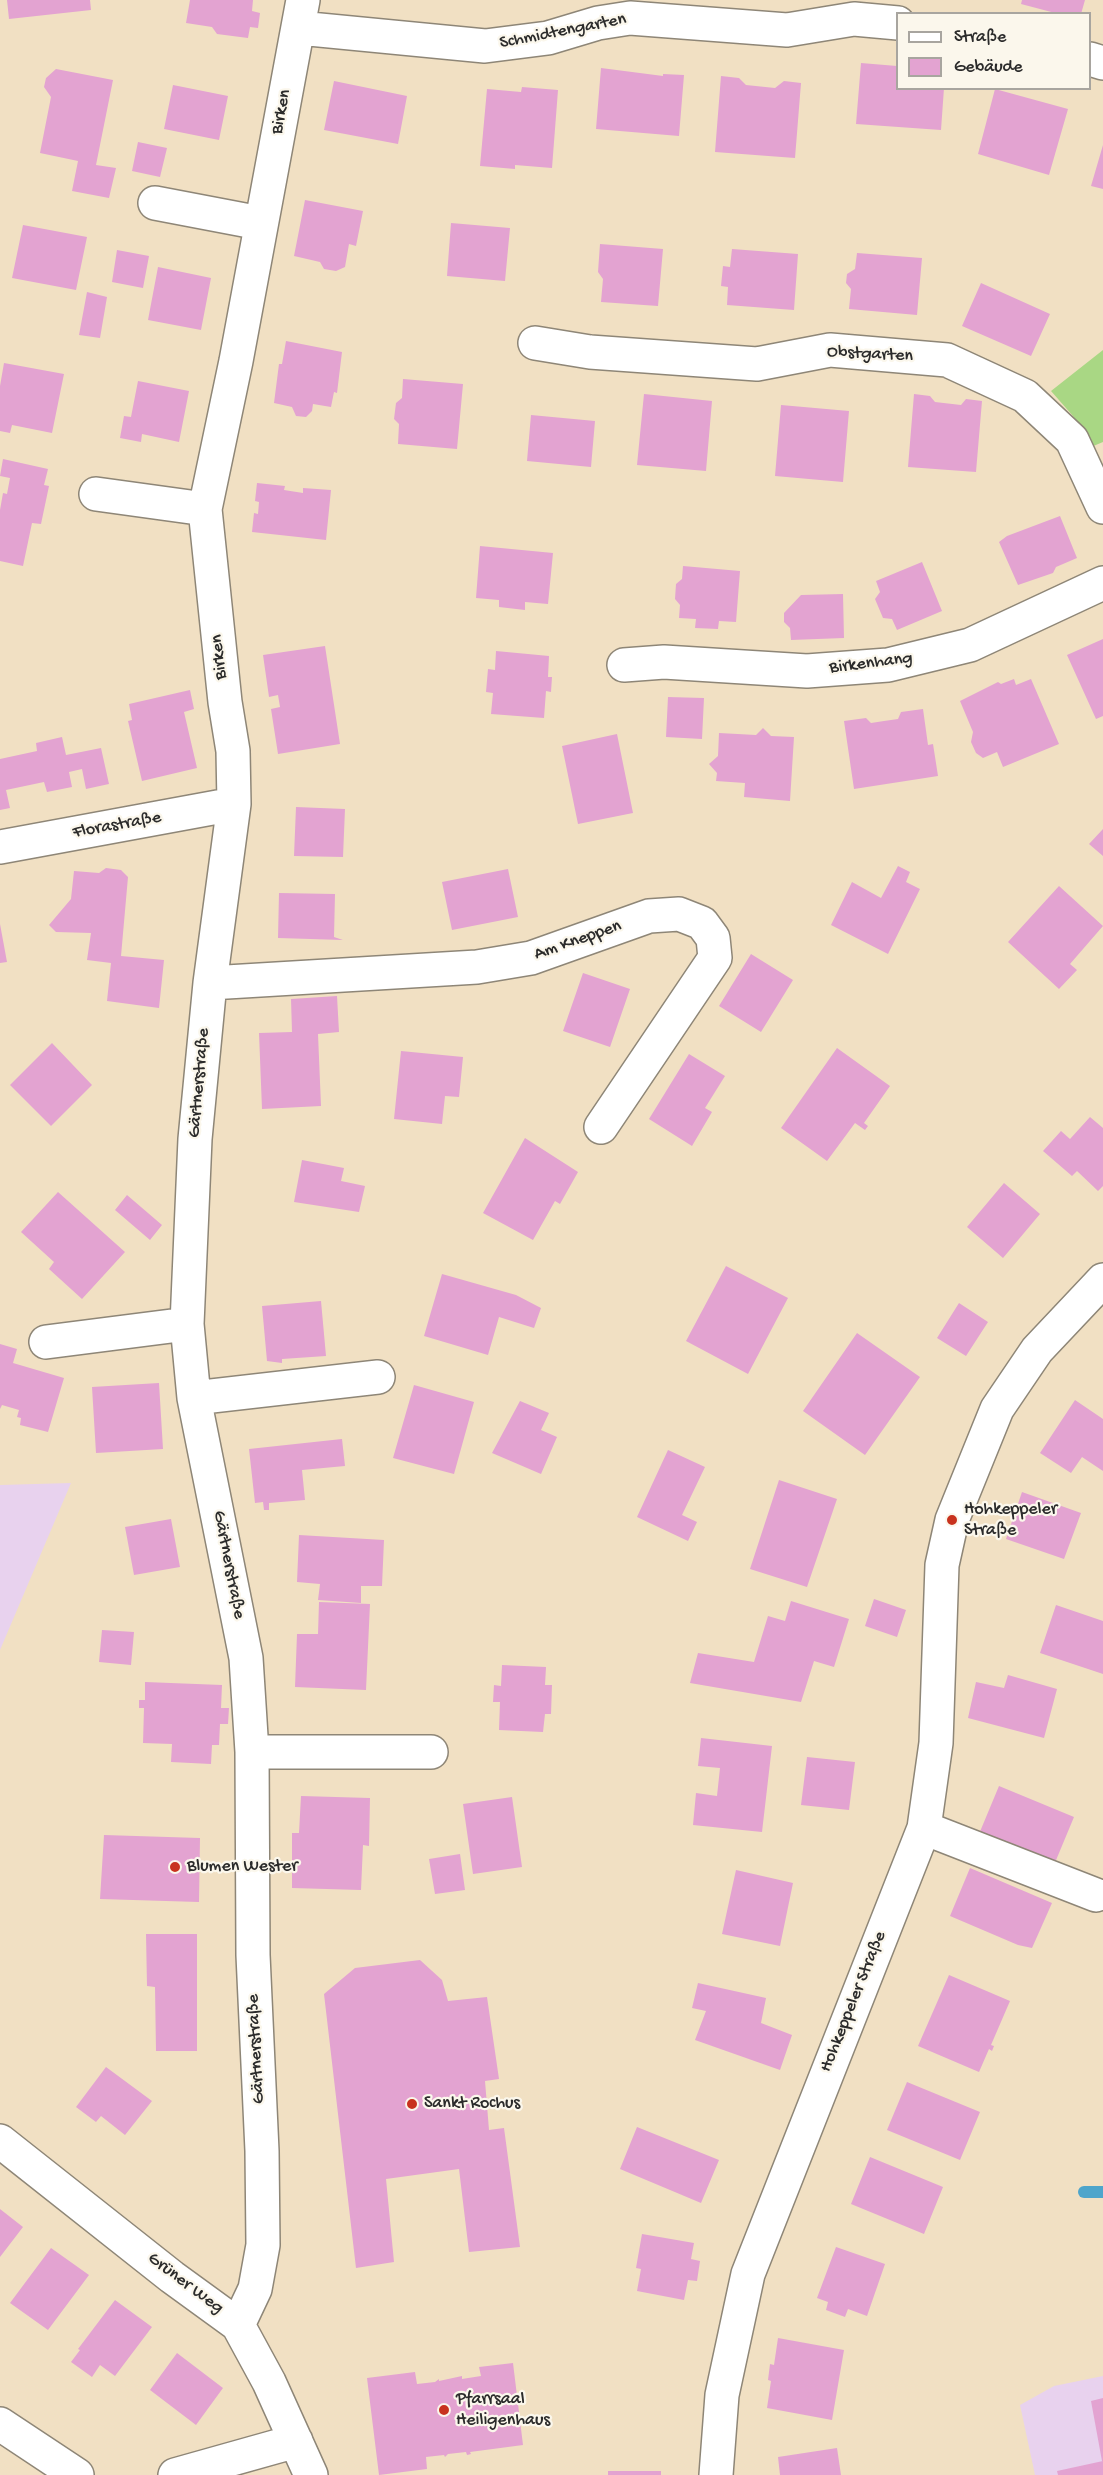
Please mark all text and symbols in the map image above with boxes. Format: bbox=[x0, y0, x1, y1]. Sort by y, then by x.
street label: Schmidtengarten bbox=[498, 9, 628, 55]
legend bbox=[896, 12, 1091, 90]
text: Straße bbox=[954, 27, 1006, 48]
text: Gebäude bbox=[954, 57, 1022, 78]
street label: Birken bbox=[267, 88, 297, 136]
street label: Obstgarten bbox=[826, 342, 914, 368]
street label: Birken bbox=[207, 633, 233, 681]
street label: Birkenhang bbox=[828, 648, 914, 680]
street label: Florastraße bbox=[71, 808, 163, 844]
street label: Am Kneppen bbox=[531, 916, 625, 966]
street label: Gärtnerstraße bbox=[184, 1027, 216, 1139]
place label: Hohkeppeler Straße bbox=[964, 1499, 1057, 1541]
street label: Gärtnerstraße bbox=[207, 1509, 249, 1621]
marker: Hohkeppeler Straße bbox=[945, 1513, 959, 1527]
place label: Blumen Wester bbox=[187, 1856, 298, 1878]
marker: Blumen Wester bbox=[168, 1860, 182, 1874]
street label: Hohkeppeler Straße bbox=[816, 1929, 892, 2075]
street label: Gärtnerstraße bbox=[243, 1994, 271, 2104]
place label: Sankt Rochus bbox=[424, 2093, 520, 2115]
marker: Sankt Rochus bbox=[405, 2097, 419, 2111]
street label: Grüner Weg bbox=[143, 2248, 227, 2320]
place label: Pfarrsaal Heiligenhaus bbox=[456, 2389, 550, 2432]
marker: Pfarrsaal Heiligenhaus bbox=[437, 2403, 451, 2417]

